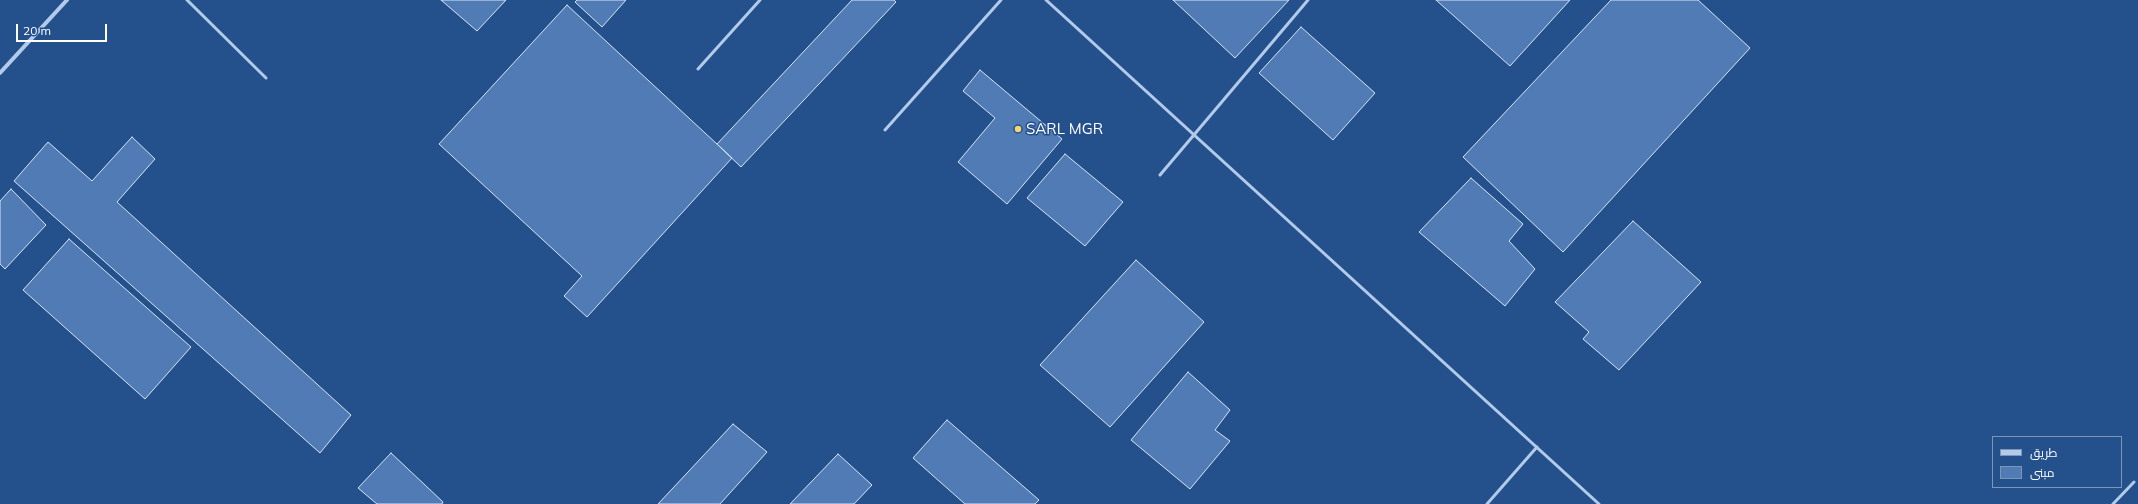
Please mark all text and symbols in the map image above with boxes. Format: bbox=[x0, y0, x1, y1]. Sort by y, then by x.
scale bar bbox=[18, 16, 109, 42]
text: 20 m bbox=[23, 23, 51, 38]
place label: SARL MGR bbox=[1026, 120, 1103, 138]
marker: SARL MGR bbox=[1013, 124, 1023, 134]
legend bbox=[1992, 436, 2122, 488]
text: طريق bbox=[2030, 445, 2057, 460]
text: مبنى bbox=[2030, 465, 2055, 480]

